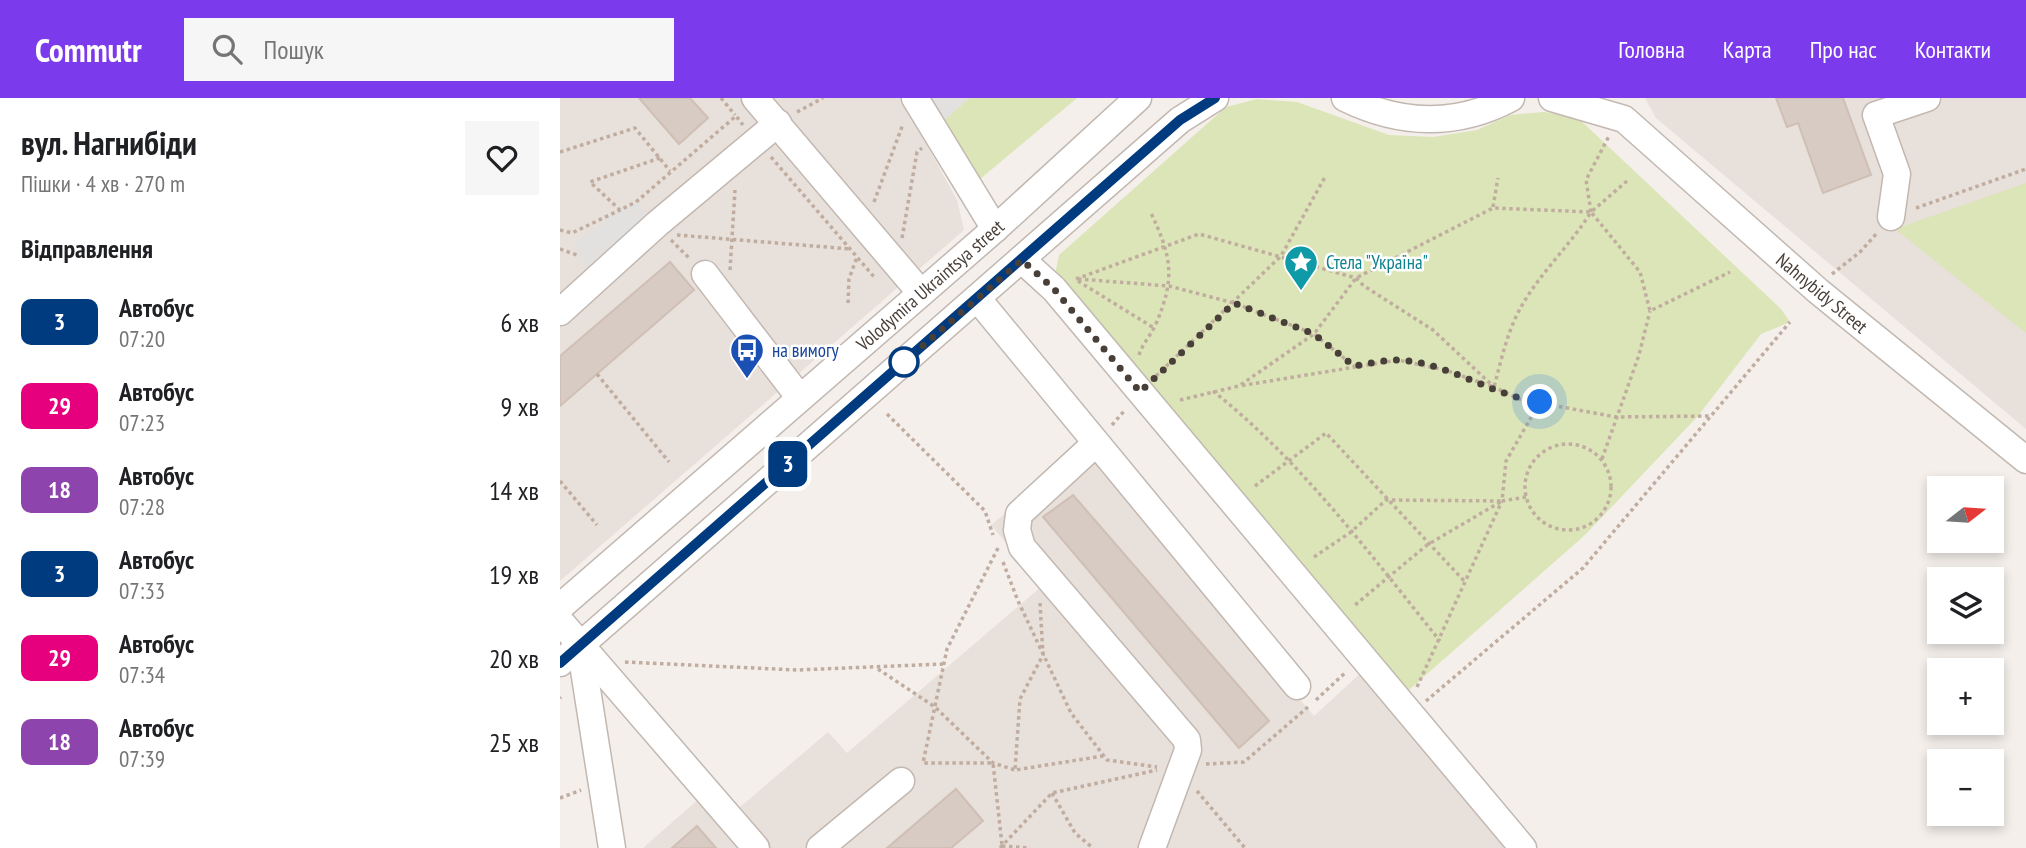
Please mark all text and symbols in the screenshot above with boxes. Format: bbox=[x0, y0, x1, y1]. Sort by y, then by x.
search box bbox=[184, 18, 674, 81]
text: Commutr bbox=[35, 28, 142, 71]
icon: search bbox=[208, 30, 246, 68]
text: Пошук bbox=[264, 33, 324, 66]
text: Головна bbox=[1618, 34, 1685, 65]
text: Карта bbox=[1723, 34, 1772, 65]
text: Про нас bbox=[1810, 34, 1877, 65]
text: Контакти bbox=[1915, 34, 1991, 65]
text: вул. Нагнибіди bbox=[21, 121, 197, 164]
button: heart bbox=[465, 121, 539, 195]
text: Пішки · 4 хв · 270 m bbox=[21, 169, 185, 198]
street label: Volodymira Ukraintsya street bbox=[850, 214, 1009, 356]
text: Відправлення bbox=[21, 232, 153, 265]
place icon: Стела "Україна" bbox=[1282, 243, 1320, 292]
street label: Nahnybidy Street bbox=[1771, 248, 1873, 339]
place label: Стела "Україна" bbox=[1326, 250, 1428, 274]
text: Автобус bbox=[119, 291, 194, 324]
text: 3 bbox=[54, 306, 65, 337]
text: 6 хв bbox=[501, 306, 539, 339]
text: 07:20 bbox=[119, 324, 165, 353]
bus stop icon: на вимогу bbox=[728, 331, 766, 380]
place label: на вимогу bbox=[772, 338, 840, 362]
unlabelled marker bbox=[889, 347, 919, 377]
text: Автобус bbox=[119, 375, 194, 408]
your location bbox=[1522, 384, 1557, 419]
text: 29 bbox=[48, 390, 71, 421]
text: 9 хв bbox=[501, 390, 539, 423]
text: 07:23 bbox=[119, 408, 165, 437]
line badge: 3 bbox=[765, 441, 811, 487]
text: 3 bbox=[782, 448, 794, 479]
text: Автобус bbox=[119, 459, 194, 492]
text: 18 bbox=[48, 474, 71, 505]
text: 14 хв bbox=[489, 474, 539, 507]
north arrow bbox=[1927, 476, 2004, 553]
map controls bbox=[1927, 476, 2004, 826]
text: 07:28 bbox=[119, 492, 165, 521]
text: Автобус bbox=[119, 543, 194, 576]
text: 3 bbox=[54, 558, 65, 589]
text: 19 хв bbox=[489, 558, 539, 591]
button: layers bbox=[1927, 567, 2004, 644]
text: 07:33 bbox=[119, 576, 165, 605]
text: Автобус bbox=[119, 627, 194, 660]
text: 29 bbox=[48, 642, 71, 673]
text: 20 хв bbox=[489, 642, 539, 675]
button: + bbox=[1927, 658, 2004, 735]
text: 07:34 bbox=[119, 660, 165, 689]
text: Автобус bbox=[119, 711, 194, 744]
text: 18 bbox=[48, 726, 71, 757]
text: 25 хв bbox=[489, 726, 539, 759]
text: 07:39 bbox=[119, 744, 165, 773]
button: − bbox=[1927, 749, 2004, 826]

